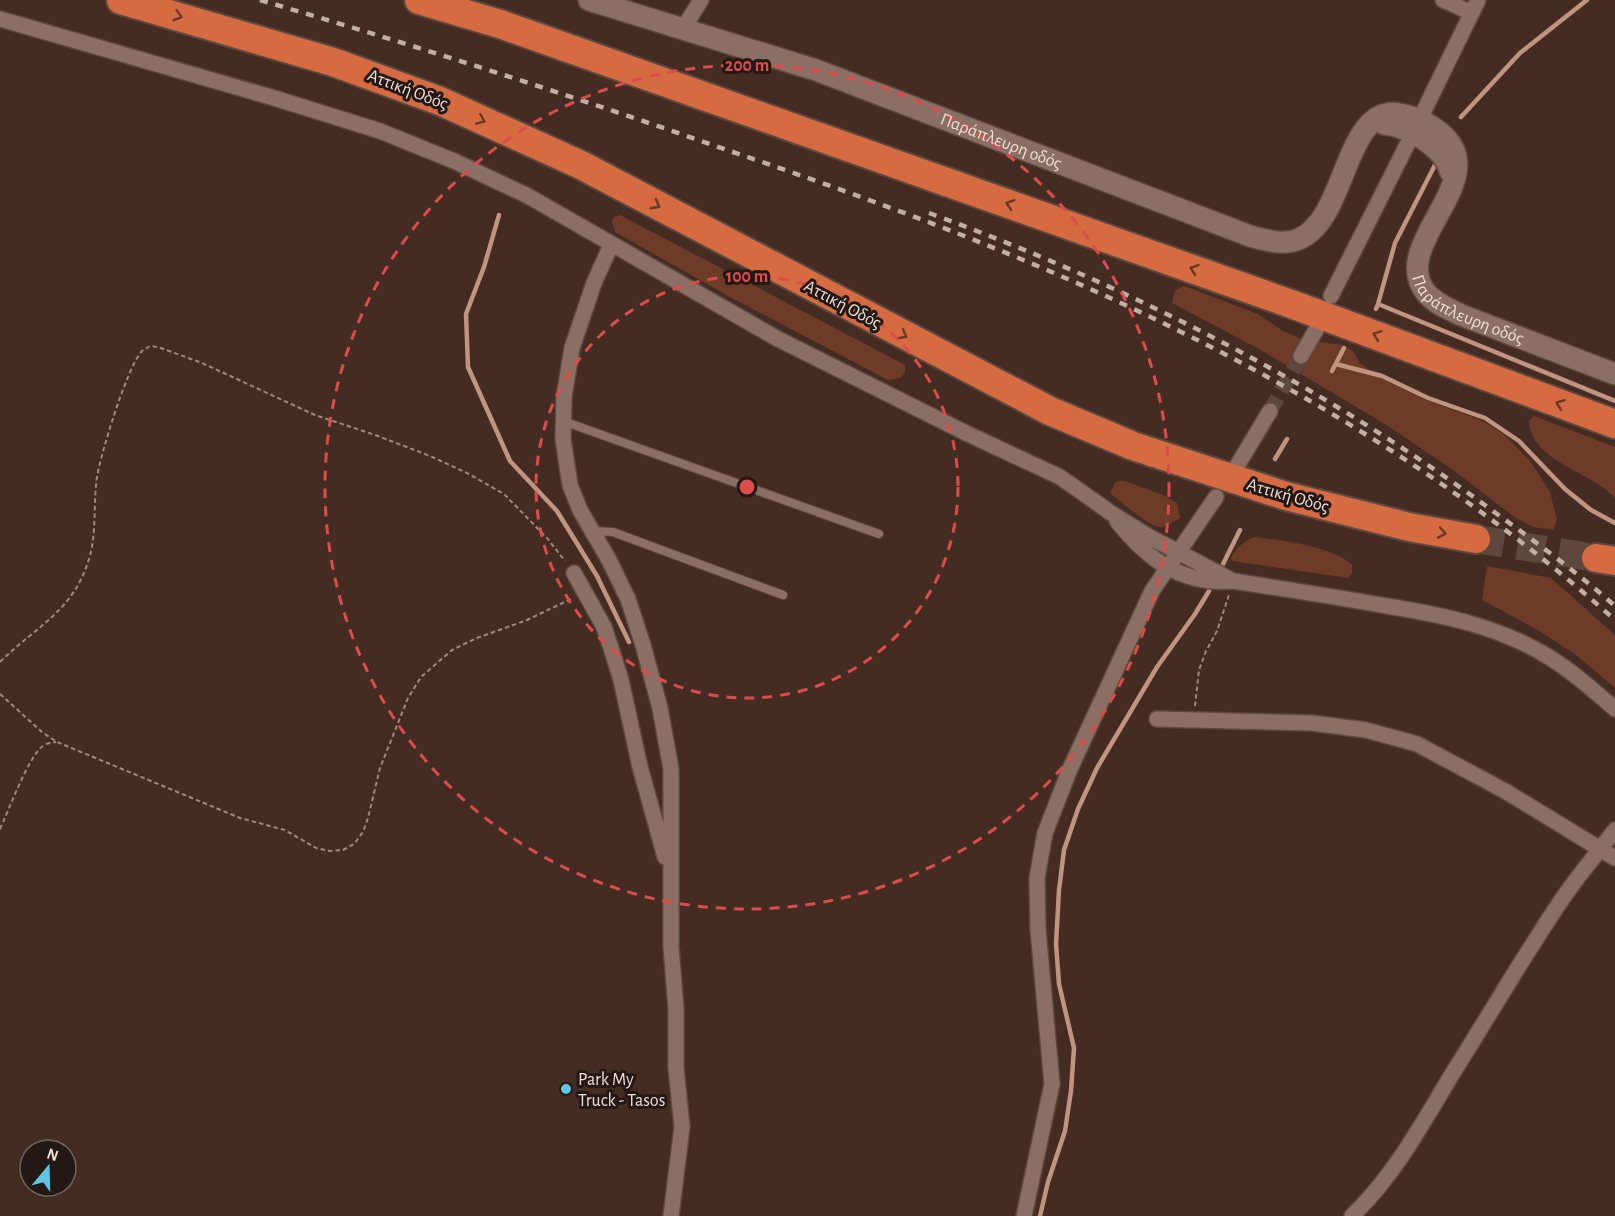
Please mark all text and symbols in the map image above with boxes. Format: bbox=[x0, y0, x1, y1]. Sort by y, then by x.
one-way arrow bbox=[172, 9, 182, 21]
text: 200 m bbox=[725, 57, 769, 75]
street label: Αττική Οδός bbox=[365, 66, 450, 113]
street label: Παράπλευρη οδός bbox=[938, 111, 1064, 173]
one-way arrow bbox=[474, 112, 485, 124]
one-way arrow bbox=[650, 198, 660, 209]
one-way arrow bbox=[1005, 199, 1016, 212]
one-way arrow bbox=[1189, 264, 1200, 277]
text: 100 m bbox=[726, 268, 768, 286]
street label: Παράπλευρη οδός bbox=[1408, 273, 1526, 348]
street label: Αττική Οδός bbox=[801, 277, 884, 333]
one-way arrow bbox=[896, 328, 907, 340]
one-way arrow bbox=[1373, 330, 1383, 343]
one-way arrow bbox=[1555, 398, 1566, 411]
street label: Αττική Οδός bbox=[1245, 476, 1331, 516]
centre of rings bbox=[737, 477, 757, 497]
one-way arrow bbox=[1437, 526, 1447, 539]
place label: Park My Truck - Tasos bbox=[578, 1071, 665, 1110]
marker: Park My Truck - Tasos bbox=[559, 1082, 573, 1096]
north arrow bbox=[18, 1138, 78, 1198]
text: N bbox=[45, 1145, 60, 1164]

